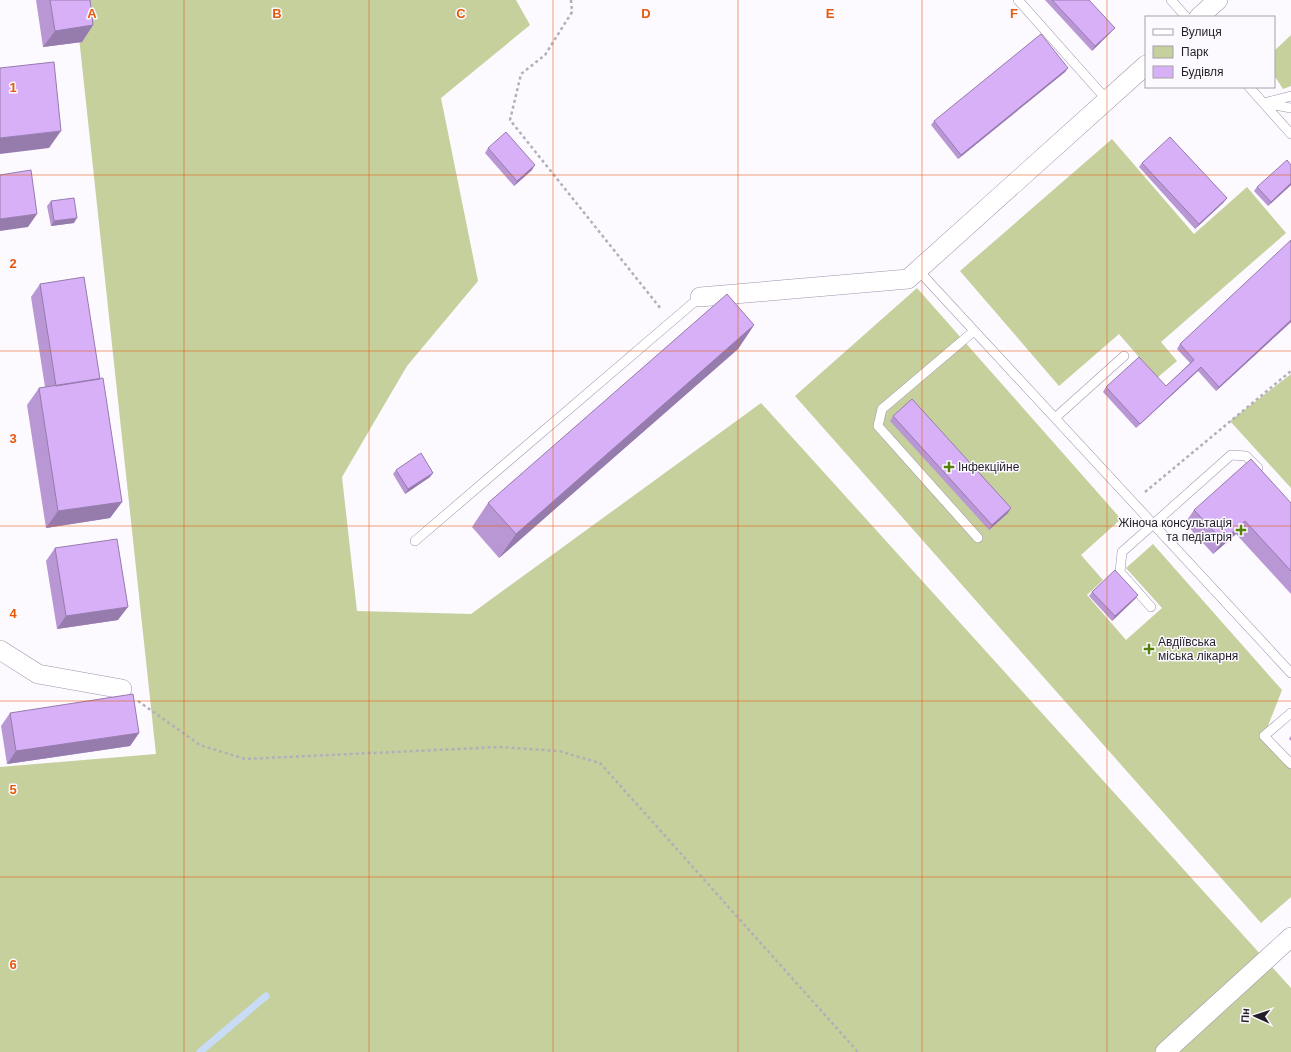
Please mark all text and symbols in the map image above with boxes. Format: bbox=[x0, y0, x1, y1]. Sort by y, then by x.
text: A bbox=[87, 6, 97, 21]
text: B bbox=[272, 6, 282, 21]
text: C bbox=[456, 6, 466, 21]
text: D bbox=[641, 6, 651, 21]
text: E bbox=[826, 6, 835, 21]
text: F bbox=[1010, 6, 1018, 21]
legend bbox=[1145, 16, 1275, 88]
text: Вулиця bbox=[1181, 25, 1222, 39]
text: Парк bbox=[1181, 45, 1209, 59]
text: Будівля bbox=[1181, 65, 1223, 79]
text: 1 bbox=[9, 80, 17, 95]
text: 2 bbox=[9, 256, 17, 271]
text: 3 bbox=[9, 431, 17, 446]
place label: Інфекційне bbox=[958, 460, 1020, 474]
marker: Інфекційне bbox=[943, 461, 955, 473]
place label: Жіноча консультація та педіатрія bbox=[1118, 516, 1232, 544]
marker: Жіноча консультація та педіатрія bbox=[1235, 524, 1247, 536]
text: 4 bbox=[9, 606, 17, 621]
place label: Авдіївська міська лікарня bbox=[1158, 635, 1238, 663]
marker: Авдіївська міська лікарня bbox=[1143, 643, 1155, 655]
text: 5 bbox=[9, 782, 17, 797]
text: 6 bbox=[9, 957, 17, 972]
north arrow bbox=[1235, 996, 1275, 1036]
text: Пн bbox=[1239, 1008, 1251, 1023]

